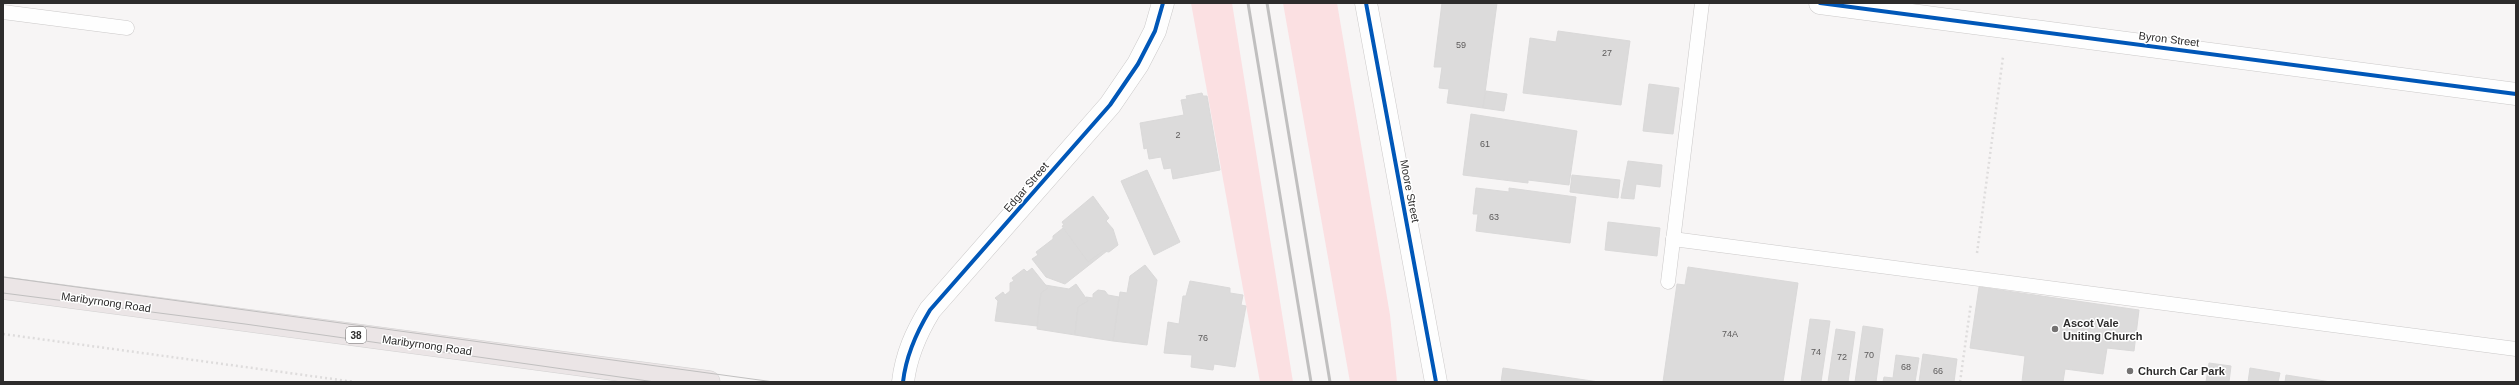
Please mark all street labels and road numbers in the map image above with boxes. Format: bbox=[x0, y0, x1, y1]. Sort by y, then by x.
street label: Byron Street bbox=[2138, 29, 2200, 49]
street label: Moore Street bbox=[1398, 159, 1422, 223]
street label: Edgar Street bbox=[1001, 160, 1051, 214]
street label: Maribyrnong Road bbox=[60, 290, 152, 314]
road number: 38 bbox=[346, 327, 366, 343]
street label: Maribyrnong Road bbox=[381, 333, 473, 357]

